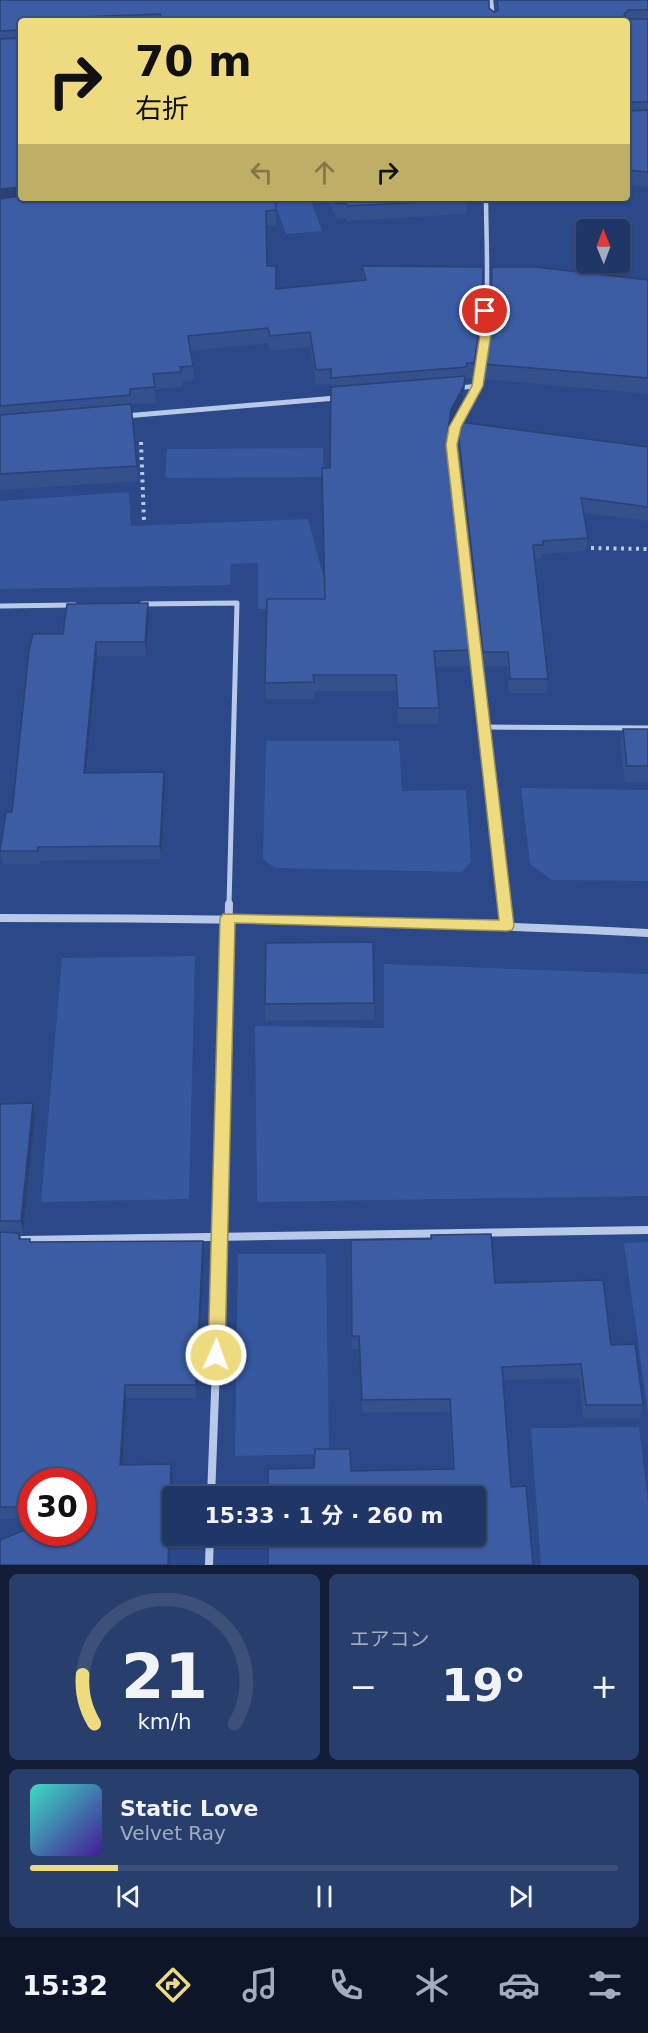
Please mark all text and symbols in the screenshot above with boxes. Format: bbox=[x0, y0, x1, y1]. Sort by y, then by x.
text: 70 m bbox=[135, 37, 252, 86]
icon: right bbox=[36, 42, 114, 120]
text: 右折 bbox=[135, 93, 189, 124]
icon: left bbox=[245, 156, 278, 189]
icon: ahead bbox=[308, 156, 341, 189]
icon: right bbox=[371, 156, 404, 189]
north arrow bbox=[576, 219, 630, 273]
map controls bbox=[576, 219, 630, 273]
pin bbox=[459, 285, 510, 336]
icon: arrive bbox=[468, 294, 501, 327]
position arrow bbox=[184, 1323, 248, 1387]
speed limit sign: 30 bbox=[18, 1468, 96, 1546]
text: 15:33 · 1 分 · 260 m bbox=[205, 1503, 443, 1528]
text: エアコン bbox=[350, 1627, 430, 1651]
text: 21 bbox=[121, 1640, 208, 1713]
text: 19° bbox=[441, 1659, 526, 1712]
text: − bbox=[350, 1667, 377, 1706]
text: + bbox=[590, 1667, 618, 1706]
text: km/h bbox=[137, 1709, 191, 1734]
text: Static Love bbox=[120, 1796, 258, 1821]
text: Velvet Ray bbox=[120, 1821, 226, 1845]
icon: previous bbox=[112, 1880, 145, 1913]
icon: pause bbox=[308, 1880, 341, 1913]
icon: next bbox=[504, 1880, 537, 1913]
icon: directions bbox=[152, 1964, 194, 2006]
icon: music bbox=[239, 1964, 281, 2006]
icon: phone bbox=[325, 1964, 367, 2006]
icon: climate bbox=[411, 1964, 453, 2006]
icon: car bbox=[498, 1964, 540, 2006]
icon: filters bbox=[584, 1964, 626, 2006]
text: 15:32 bbox=[22, 1970, 108, 2001]

